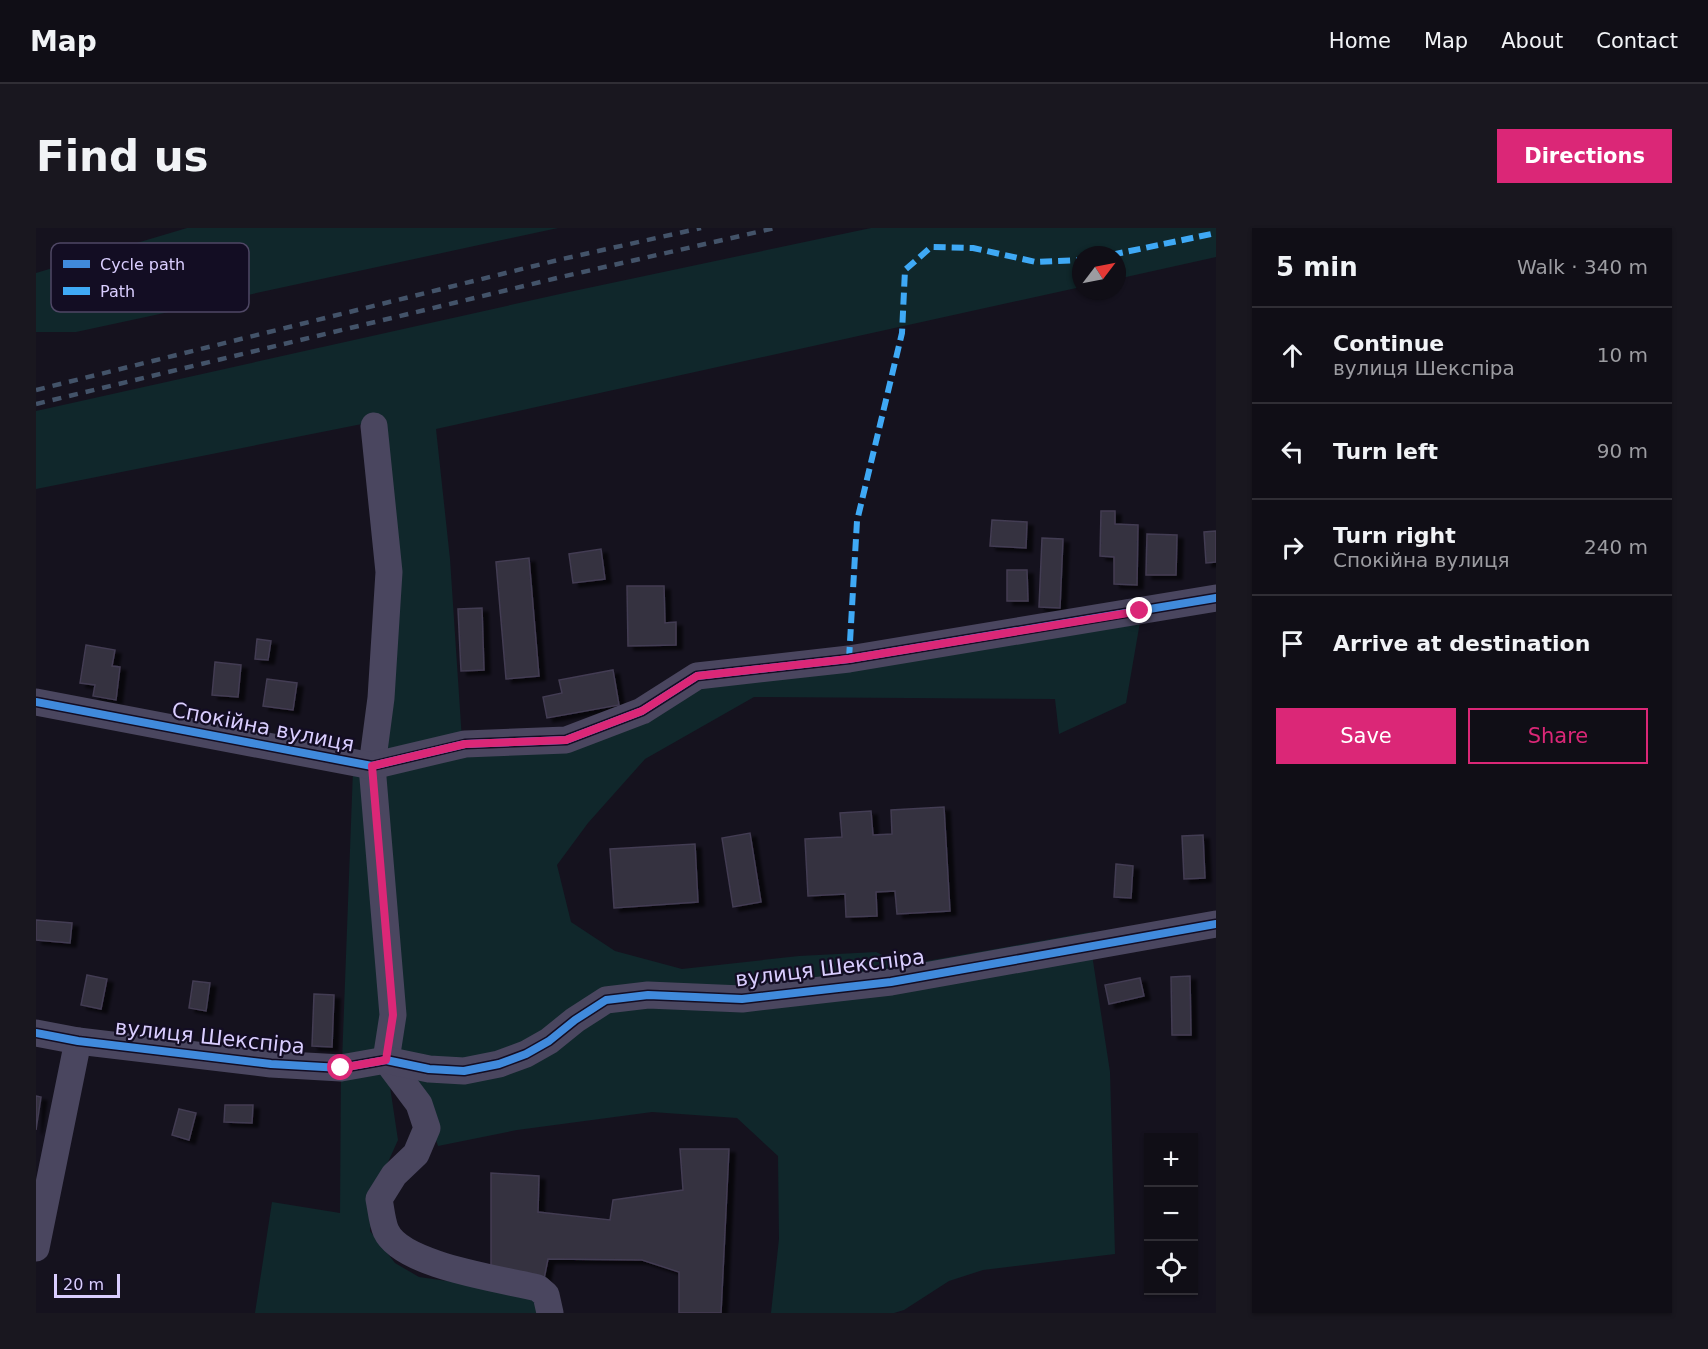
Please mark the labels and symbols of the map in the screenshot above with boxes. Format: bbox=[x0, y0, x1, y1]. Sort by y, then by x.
legend bbox=[51, 243, 249, 312]
north arrow bbox=[1072, 246, 1126, 300]
text: Cycle path bbox=[100, 255, 185, 274]
text: Path bbox=[100, 282, 135, 301]
route end bbox=[1126, 597, 1152, 623]
street label: Спокійна вулиця bbox=[170, 698, 356, 756]
street label: вулиця Шекспіра bbox=[734, 944, 926, 992]
street label: вулиця Шекспіра bbox=[114, 1015, 306, 1059]
route start bbox=[327, 1054, 353, 1080]
scale bar bbox=[54, 1271, 120, 1298]

